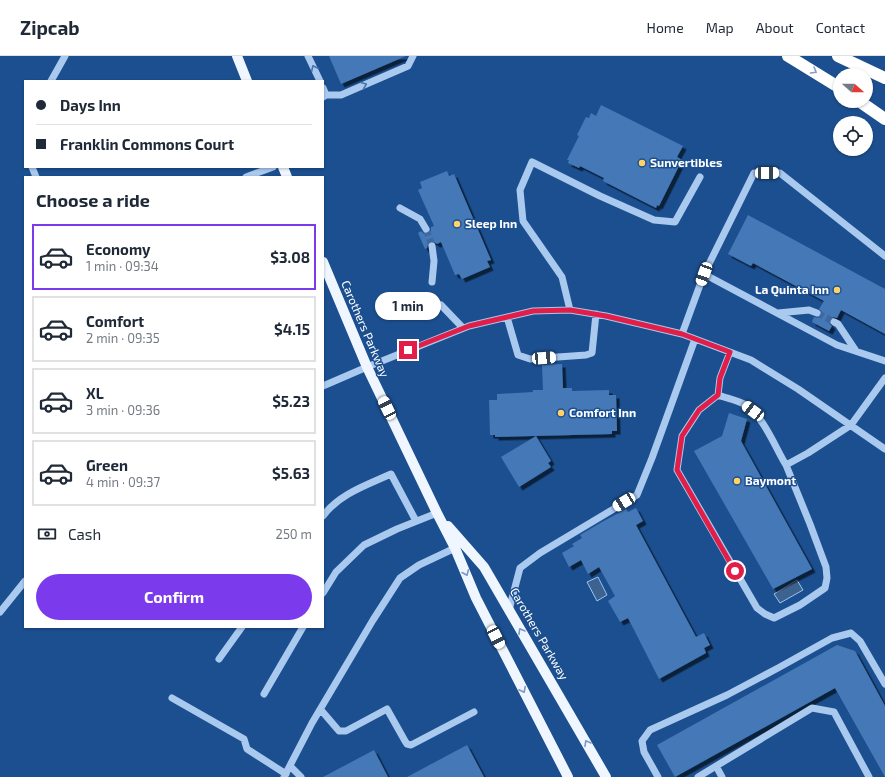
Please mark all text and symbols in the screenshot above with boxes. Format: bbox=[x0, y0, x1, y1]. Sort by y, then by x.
text: Zipcab bbox=[20, 16, 80, 39]
text: Home bbox=[647, 19, 684, 36]
text: Map bbox=[706, 19, 734, 36]
text: About bbox=[756, 19, 794, 36]
text: Contact bbox=[816, 19, 865, 36]
one-way arrow bbox=[311, 65, 319, 73]
one-way arrow bbox=[810, 67, 817, 74]
north arrow bbox=[833, 68, 873, 108]
map controls bbox=[833, 68, 873, 156]
one-way arrow bbox=[359, 82, 367, 90]
text: Days Inn bbox=[60, 96, 121, 114]
button: locate bbox=[833, 116, 873, 156]
text: Franklin Commons Court bbox=[60, 135, 234, 153]
place label: Sunvertibles bbox=[650, 155, 722, 169]
marker: Sunvertibles bbox=[637, 158, 647, 168]
car bbox=[755, 167, 779, 179]
text: Choose a ride bbox=[36, 189, 150, 211]
place label: Sleep Inn bbox=[465, 216, 517, 230]
marker: Sleep Inn bbox=[452, 219, 462, 229]
icon: car bbox=[38, 239, 74, 275]
text: Economy bbox=[86, 240, 151, 258]
text: $3.08 bbox=[270, 248, 310, 266]
text: 1 min · 09:34 bbox=[86, 258, 159, 274]
car bbox=[694, 261, 714, 287]
street label: Carothers Parkway bbox=[339, 278, 393, 380]
place label: La Quinta Inn bbox=[755, 282, 829, 297]
marker: La Quinta Inn bbox=[832, 285, 842, 295]
callout: 1 min bbox=[375, 292, 441, 320]
text: 1 min bbox=[392, 298, 424, 314]
icon: car bbox=[38, 311, 74, 347]
text: Comfort bbox=[86, 312, 144, 330]
text: $4.15 bbox=[274, 320, 310, 338]
text: 2 min · 09:35 bbox=[86, 330, 160, 346]
route end bbox=[399, 341, 417, 359]
car bbox=[532, 351, 556, 365]
icon: car bbox=[38, 383, 74, 419]
text: XL bbox=[86, 384, 104, 402]
text: $5.23 bbox=[272, 392, 310, 410]
car bbox=[376, 395, 398, 421]
car bbox=[740, 399, 766, 423]
text: 3 min · 09:36 bbox=[86, 402, 160, 418]
place label: Comfort Inn bbox=[569, 405, 636, 419]
marker: Comfort Inn bbox=[556, 408, 566, 418]
icon: car bbox=[38, 455, 74, 491]
text: Green bbox=[86, 456, 128, 474]
text: $5.63 bbox=[272, 464, 310, 482]
place label: Baymont bbox=[745, 473, 796, 488]
text: 4 min · 09:37 bbox=[86, 474, 160, 490]
marker: Baymont bbox=[732, 476, 742, 486]
car bbox=[611, 491, 637, 513]
icon: cash bbox=[36, 523, 58, 545]
text: Cash bbox=[68, 525, 101, 543]
text: 250 m bbox=[276, 526, 312, 542]
route start bbox=[726, 562, 744, 580]
one-way arrow bbox=[461, 570, 469, 577]
button: Confirm bbox=[36, 574, 312, 620]
street label: Carothers Parkway bbox=[508, 585, 572, 683]
car bbox=[485, 624, 507, 650]
one-way arrow bbox=[519, 628, 526, 635]
one-way arrow bbox=[519, 686, 526, 693]
one-way arrow bbox=[584, 740, 591, 747]

